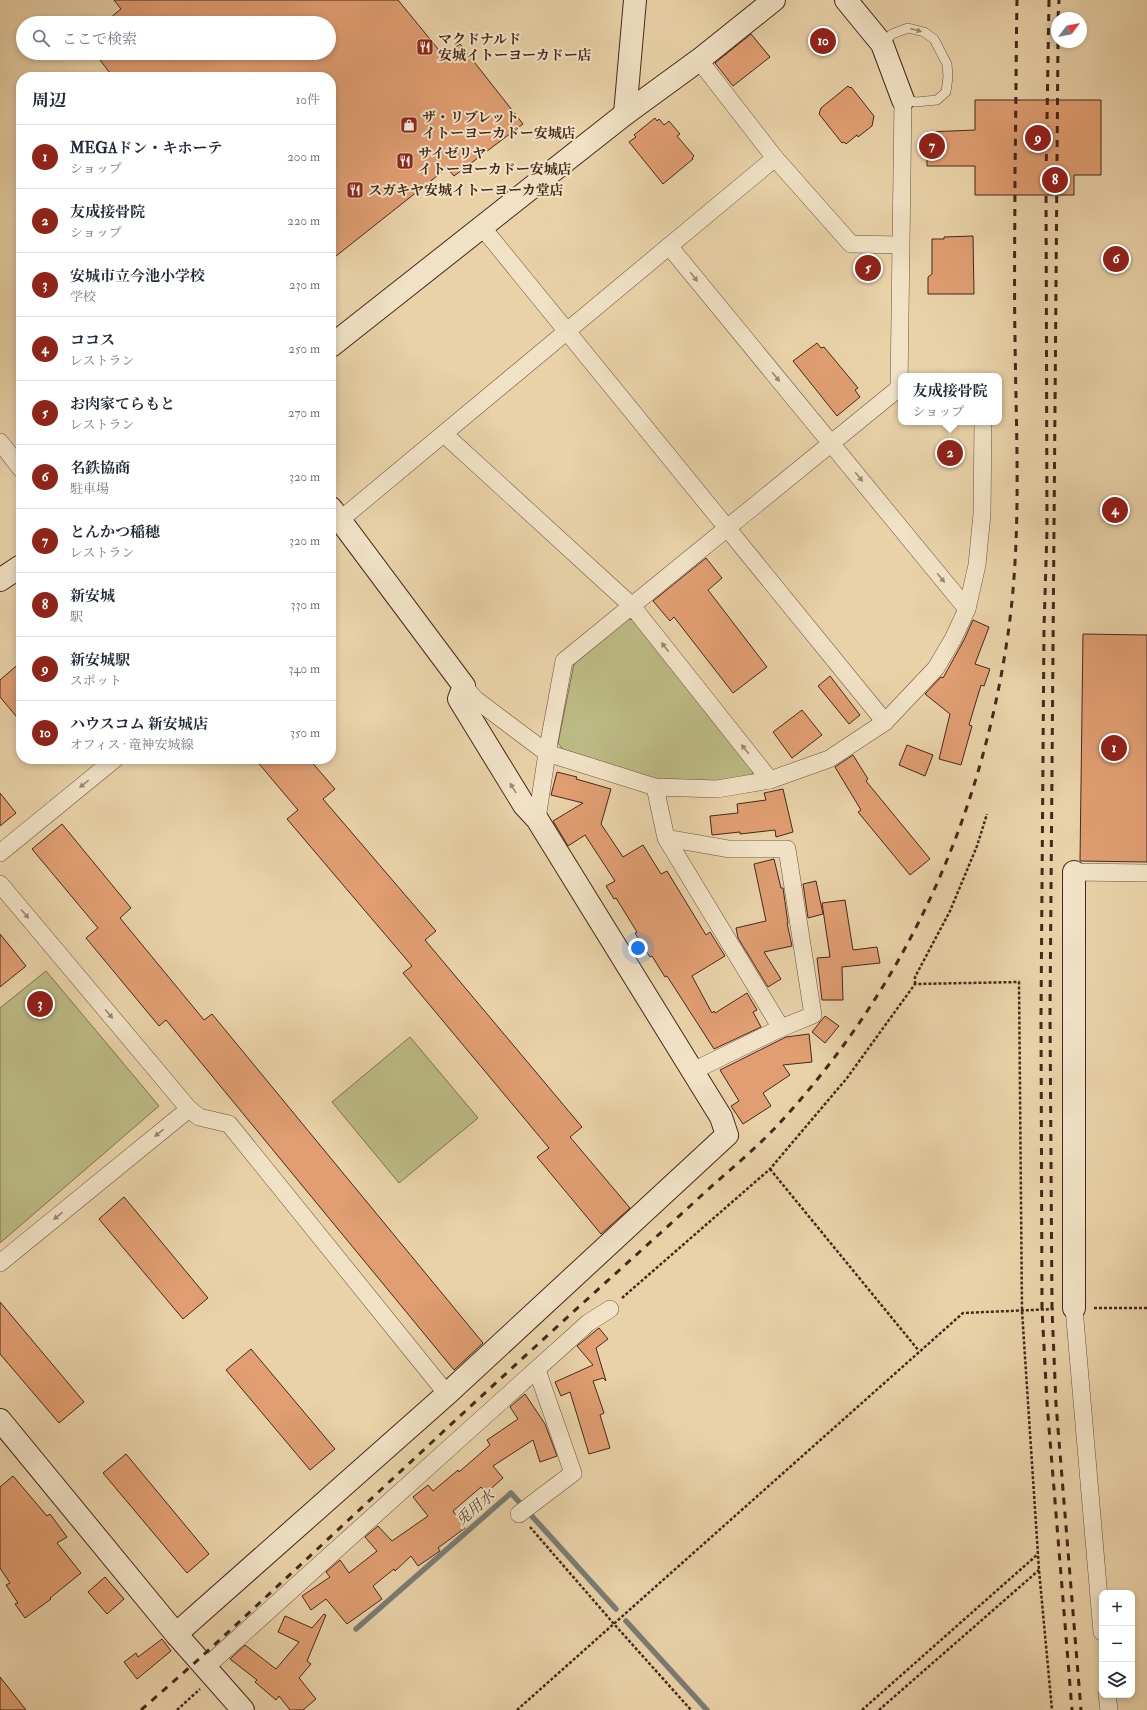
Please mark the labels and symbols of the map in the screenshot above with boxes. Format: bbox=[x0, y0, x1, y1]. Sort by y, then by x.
north arrow bbox=[1051, 12, 1087, 48]
pin: 10 bbox=[810, 26, 836, 56]
one-way arrow bbox=[910, 27, 922, 33]
place label: マクドナルド 安城イトーヨーカドー店 bbox=[438, 31, 592, 64]
restaurant icon: マクドナルド 安城イトーヨーカドー店 bbox=[415, 37, 435, 57]
place label: ザ・リブレット イトーヨーカドー安城店 bbox=[422, 109, 576, 142]
shop icon: ザ・リブレット イトーヨーカドー安城店 bbox=[399, 115, 419, 135]
pin: 9 bbox=[1025, 123, 1051, 153]
pin: 7 bbox=[919, 131, 945, 161]
place label: サイゼリヤ イトーヨーカドー安城店 bbox=[418, 145, 572, 178]
restaurant icon: サイゼリヤ イトーヨーカドー安城店 bbox=[395, 151, 415, 171]
pin: 8 bbox=[1042, 165, 1068, 195]
restaurant icon: スガキヤ安城イトーヨーカ堂店 bbox=[345, 180, 365, 200]
place label: スガキヤ安城イトーヨーカ堂店 bbox=[368, 182, 564, 199]
pin: 6 bbox=[1103, 244, 1129, 274]
pin: 5 bbox=[855, 253, 881, 283]
one-way arrow bbox=[689, 271, 698, 282]
one-way arrow bbox=[772, 372, 781, 382]
pin: 2 bbox=[937, 438, 963, 468]
one-way arrow bbox=[854, 472, 863, 483]
pin: 4 bbox=[1102, 495, 1128, 525]
one-way arrow bbox=[937, 572, 946, 583]
one-way arrow bbox=[660, 642, 669, 653]
pin: 1 bbox=[1101, 733, 1127, 763]
one-way arrow bbox=[741, 743, 750, 754]
one-way arrow bbox=[79, 779, 90, 788]
one-way arrow bbox=[510, 782, 517, 794]
one-way arrow bbox=[21, 909, 30, 920]
your location bbox=[628, 938, 648, 958]
pin: 3 bbox=[27, 989, 53, 1019]
one-way arrow bbox=[104, 1008, 113, 1019]
one-way arrow bbox=[153, 1129, 164, 1138]
one-way arrow bbox=[53, 1211, 63, 1220]
water label: 兎用水 bbox=[452, 1485, 500, 1530]

